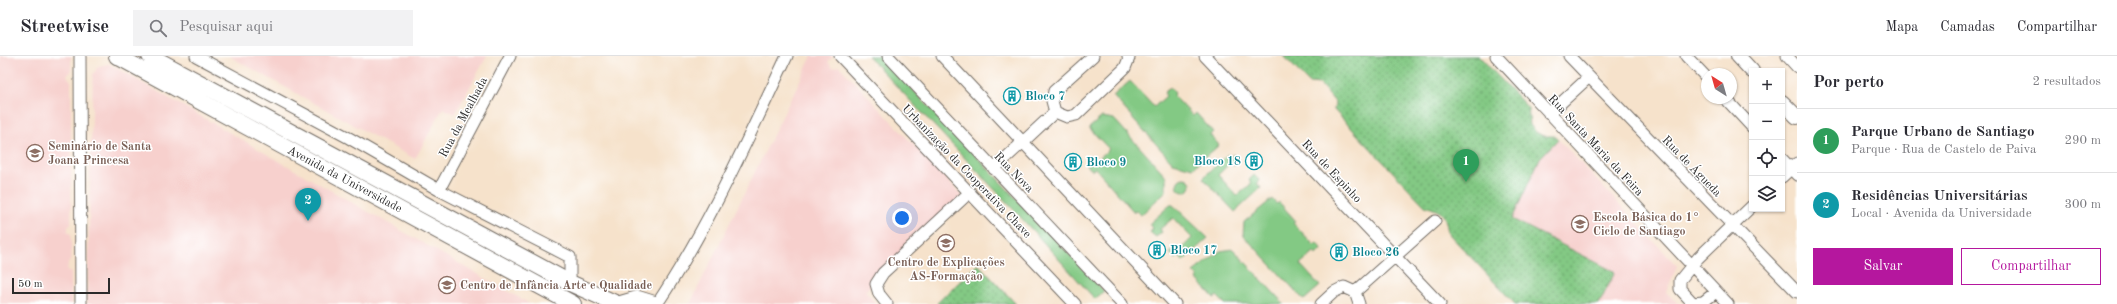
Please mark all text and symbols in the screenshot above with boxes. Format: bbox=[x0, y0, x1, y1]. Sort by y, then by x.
search box bbox=[133, 10, 413, 46]
icon: search bbox=[147, 17, 169, 39]
text: Streetwise bbox=[20, 18, 109, 37]
text: Pesquisar aqui bbox=[179, 20, 273, 35]
text: Mapa bbox=[1885, 20, 1918, 34]
text: Camadas bbox=[1940, 20, 1995, 34]
text: Compartilhar bbox=[2017, 20, 2097, 34]
north arrow bbox=[1701, 68, 1737, 104]
map controls bbox=[1749, 68, 1785, 212]
button: + bbox=[1749, 68, 1785, 104]
text: Por perto bbox=[1813, 74, 1884, 91]
street label: Rua da Mealhada bbox=[438, 75, 490, 160]
text: 2 resultados bbox=[2033, 75, 2101, 88]
building icon: Bloco 7 bbox=[1002, 86, 1022, 106]
place label: Bloco 7 bbox=[1025, 91, 1065, 103]
street label: Rua Santa Maria da Feira bbox=[1545, 93, 1645, 199]
street label: Urbanização da Cooperativa Chave bbox=[899, 103, 1033, 241]
button: − bbox=[1749, 104, 1785, 140]
text: Parque Urbano de Santiago bbox=[1851, 125, 2034, 140]
street label: Rua de Águeda bbox=[1659, 132, 1725, 199]
text: 1 bbox=[1822, 134, 1830, 147]
text: 290 m bbox=[2064, 134, 2101, 147]
street label: Rua de Espinho bbox=[1299, 138, 1363, 206]
button: locate bbox=[1749, 140, 1785, 176]
place label: Seminário de Santa Joana Princesa bbox=[48, 141, 151, 167]
school or university icon: Seminário de Santa Joana Princesa bbox=[25, 143, 45, 163]
text: Parque · Rua de Castelo de Paiva bbox=[1851, 143, 2037, 156]
street label: Avenida da Universidade bbox=[285, 144, 404, 216]
pin: 1 bbox=[1453, 149, 1479, 182]
street label: Rua Nova bbox=[991, 150, 1035, 195]
building icon: Bloco 18 bbox=[1244, 151, 1264, 171]
building icon: Bloco 9 bbox=[1063, 152, 1083, 172]
place label: Bloco 18 bbox=[1194, 156, 1241, 168]
place label: Bloco 9 bbox=[1086, 157, 1126, 169]
button: layers bbox=[1749, 176, 1785, 212]
pin: 2 bbox=[295, 188, 321, 221]
text: Residências Universitárias bbox=[1851, 189, 2028, 204]
text: 2 bbox=[1822, 198, 1830, 211]
text: 300 m bbox=[2064, 198, 2101, 211]
text: Local · Avenida da Universidade bbox=[1851, 207, 2032, 220]
your location bbox=[892, 208, 912, 228]
place label: Escola Básica do 1° Ciclo de Santiago bbox=[1593, 212, 1699, 238]
school or university icon: Escola Básica do 1° Ciclo de Santiago bbox=[1570, 214, 1590, 234]
school or university icon: Centro de Explicações AS-Formação bbox=[936, 233, 956, 253]
building icon: Bloco 17 bbox=[1147, 240, 1167, 260]
building icon: Bloco 26 bbox=[1329, 242, 1349, 262]
place label: Bloco 17 bbox=[1170, 245, 1217, 257]
place label: Bloco 26 bbox=[1352, 247, 1399, 259]
button: Salvar bbox=[1813, 248, 1953, 285]
button: Compartilhar bbox=[1961, 248, 2101, 285]
place label: Centro de Explicações AS-Formação bbox=[887, 257, 1005, 283]
school or university icon: Centro de Infância Arte e Qualidade bbox=[437, 275, 457, 295]
scale bar bbox=[12, 276, 110, 295]
text: 50 m bbox=[18, 279, 43, 290]
place label: Centro de Infância Arte e Qualidade bbox=[460, 280, 652, 292]

